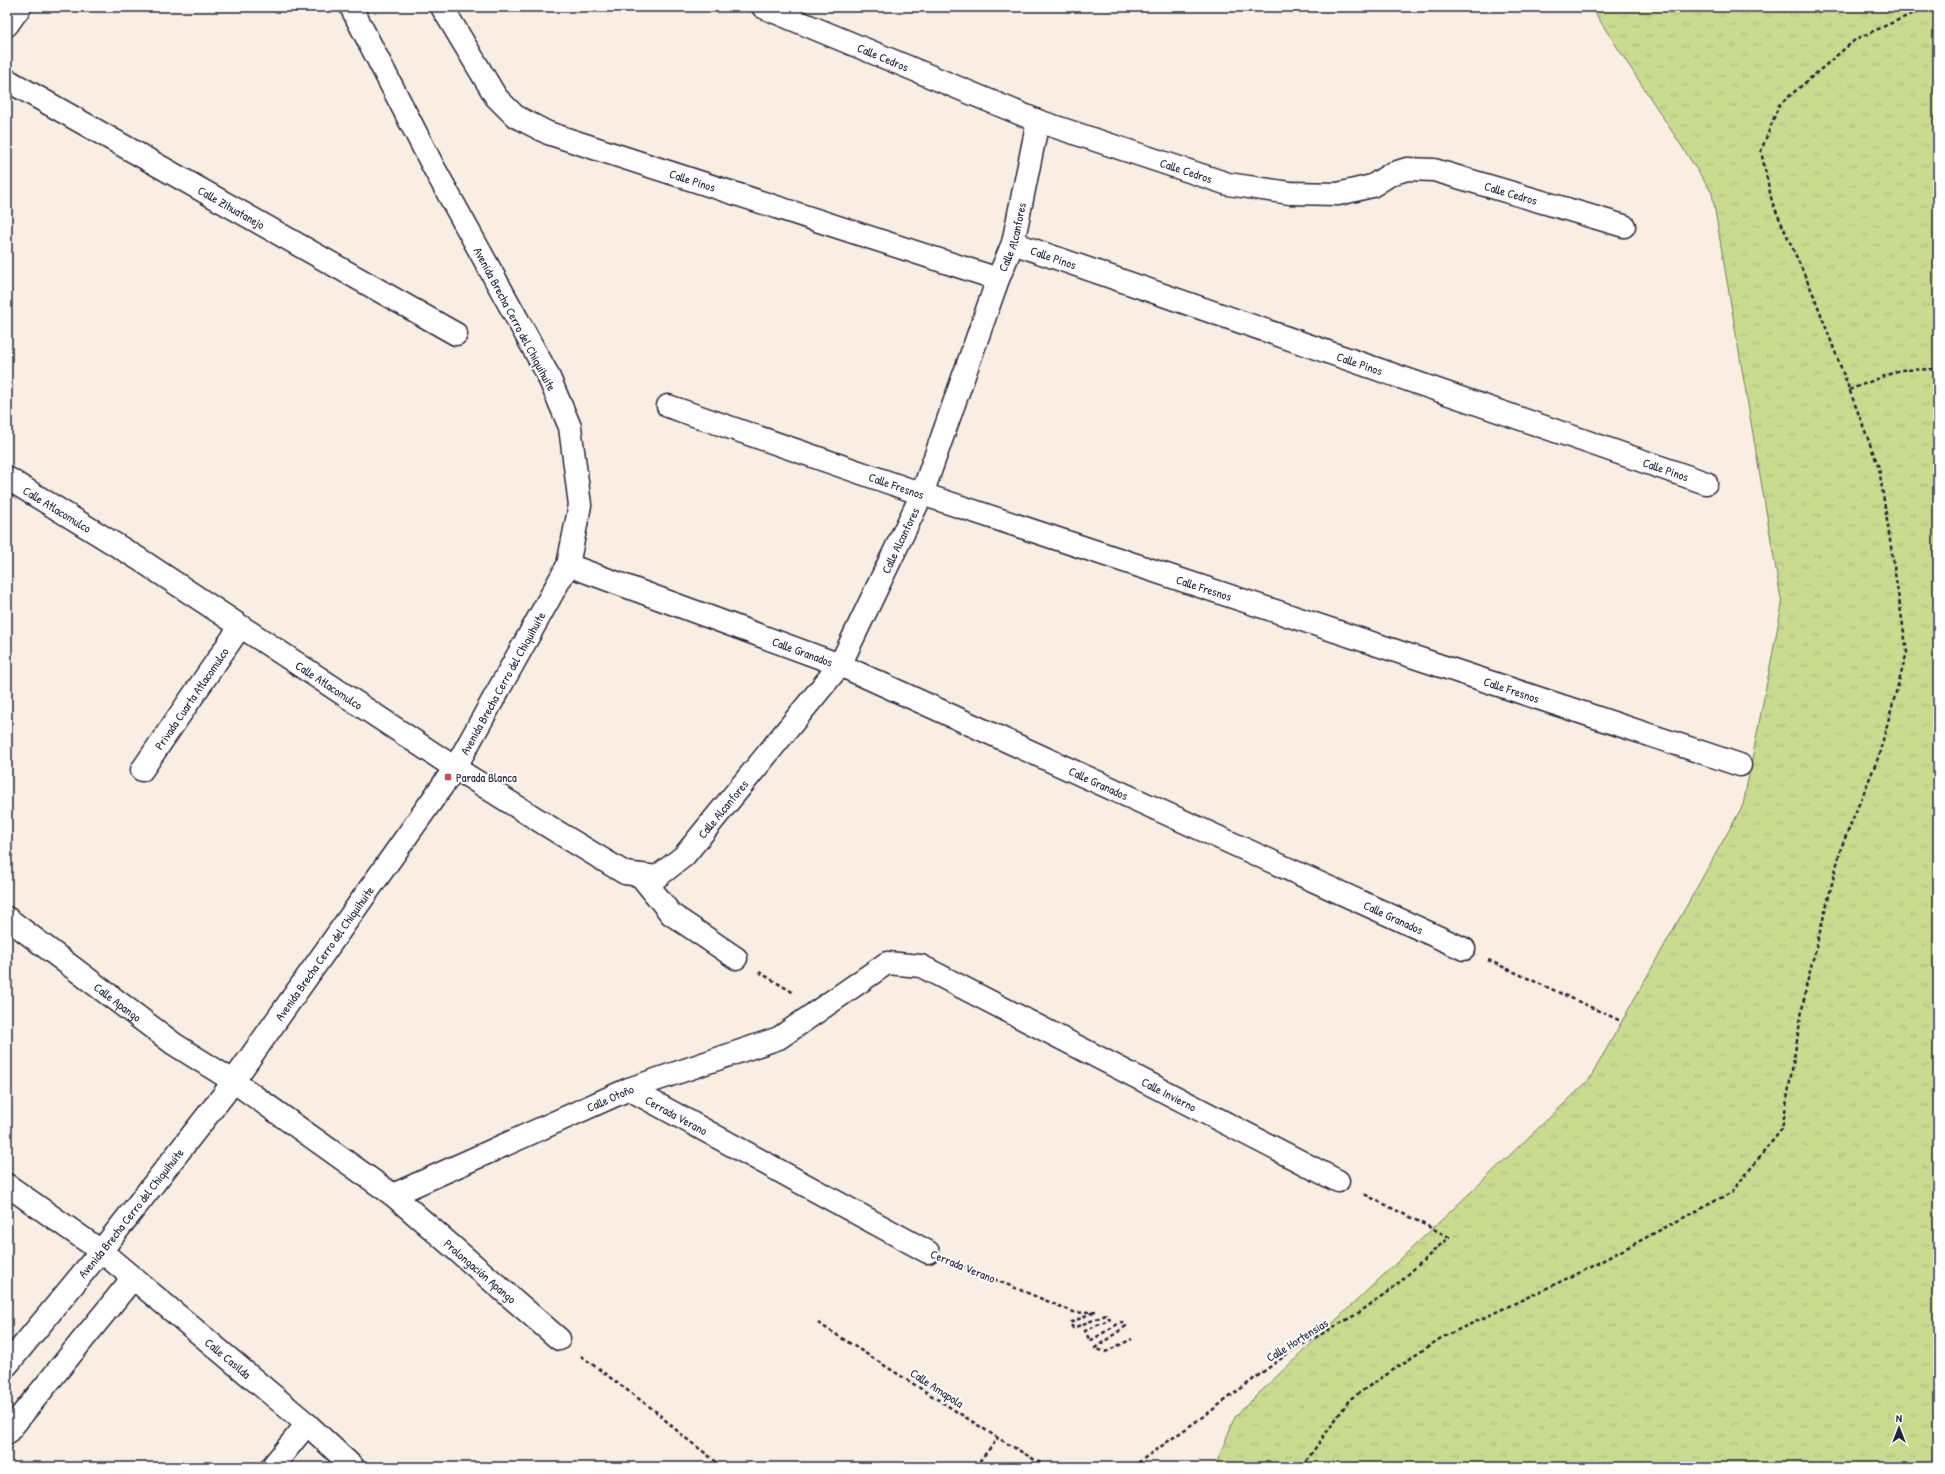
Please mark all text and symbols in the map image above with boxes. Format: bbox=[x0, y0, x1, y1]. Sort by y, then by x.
street label: Calle Cedros bbox=[855, 39, 912, 75]
street label: Calle Cedros bbox=[1158, 154, 1215, 187]
street label: Calle Pinos bbox=[667, 165, 718, 195]
street label: Calle Cedros bbox=[1483, 177, 1540, 209]
street label: Calle Zihuatanejo bbox=[195, 181, 268, 233]
street label: Calle Alcanfores bbox=[994, 201, 1030, 274]
street label: Calle Pinos bbox=[1028, 241, 1079, 273]
street label: Avenida Brecha Cerro del Chiquihuite bbox=[470, 244, 560, 394]
street label: Calle Pinos bbox=[1335, 347, 1385, 379]
street label: Calle Pinos bbox=[1641, 453, 1691, 485]
street label: Calle Fresnos bbox=[867, 468, 927, 503]
street label: Calle Atlacomulco bbox=[20, 481, 95, 536]
street label: Calle Alcanfores bbox=[877, 504, 923, 576]
street label: Calle Fresnos bbox=[1174, 570, 1234, 605]
street label: Avenida Brecha Cerro del Chiquihuite bbox=[456, 608, 549, 758]
street label: Calle Granados bbox=[770, 632, 836, 670]
street label: Privada Cuarta Atlacomulco bbox=[150, 644, 232, 753]
street label: Calle Atlacomulco bbox=[292, 656, 366, 713]
street label: Calle Fresnos bbox=[1482, 672, 1542, 707]
street label: Calle Granados bbox=[1066, 762, 1131, 804]
place label: Parada Blanca bbox=[456, 769, 517, 786]
marker: Parada Blanca bbox=[443, 772, 453, 782]
street label: Calle Alcanfores bbox=[694, 776, 752, 842]
street label: Avenida Brecha Cerro del Chiquihuite bbox=[271, 882, 378, 1024]
street label: Calle Granados bbox=[1361, 896, 1426, 938]
street label: Calle Apango bbox=[91, 978, 145, 1025]
street label: Calle Invierno bbox=[1139, 1073, 1200, 1115]
street label: Calle Otoño bbox=[584, 1080, 636, 1115]
street label: Cerrada Verano bbox=[642, 1091, 711, 1139]
street label: Avenida Brecha Cerro del Chiquihuite bbox=[74, 1144, 187, 1281]
street label: Prolongación Apango bbox=[441, 1235, 520, 1307]
street label: Cerrada Verano bbox=[928, 1245, 998, 1287]
street label: Calle Hortensias bbox=[1263, 1314, 1332, 1366]
street label: Calle Casilda bbox=[202, 1334, 255, 1382]
street label: Calle Amapola bbox=[907, 1364, 967, 1412]
north arrow bbox=[1879, 1408, 1919, 1448]
text: N bbox=[1896, 1411, 1902, 1425]

